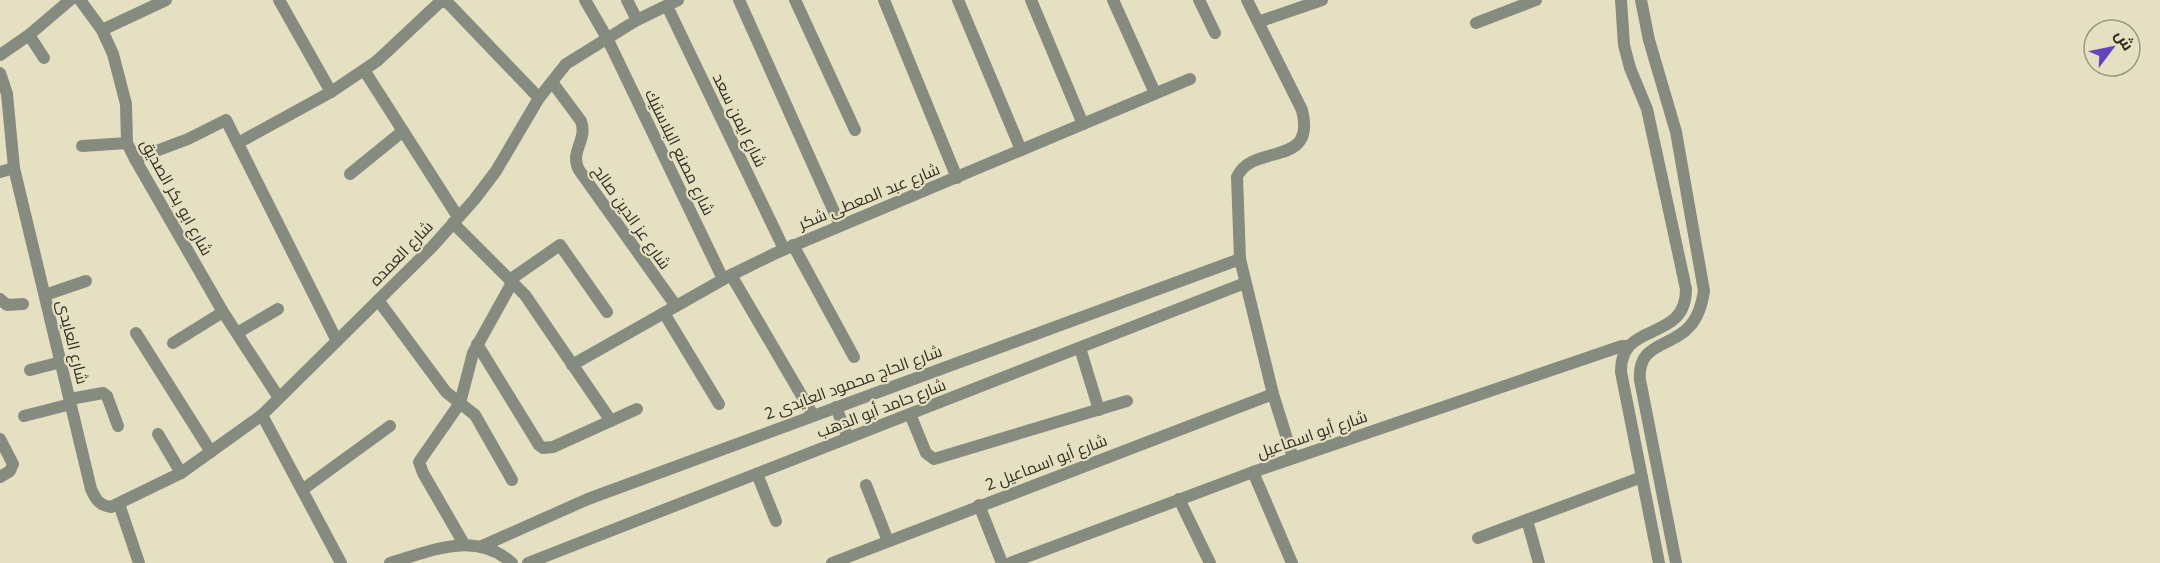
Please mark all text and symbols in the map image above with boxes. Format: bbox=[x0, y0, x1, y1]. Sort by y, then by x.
north arrow bbox=[2082, 18, 2142, 78]
text: ش bbox=[2110, 26, 2139, 55]
street label: شارع ايمن سعد bbox=[707, 69, 772, 171]
street label: شارع مصنع البلاستيك bbox=[639, 85, 720, 219]
street label: شارع ابو بكر الصديق bbox=[135, 135, 218, 260]
street label: شارع عبد المعطى شكر bbox=[794, 158, 943, 236]
street label: شارع عز الدين صالح bbox=[587, 160, 676, 274]
street label: شارع العمده bbox=[364, 216, 438, 291]
street label: شارع العايدى bbox=[51, 298, 94, 387]
street label: شارع الحاج محمود العايدى 2 bbox=[761, 340, 945, 425]
street label: شارع حامد أبو الدهب bbox=[813, 373, 949, 444]
street label: شارع أبو اسماعيل bbox=[1254, 405, 1371, 464]
street label: شارع أبو اسماعيل 2 bbox=[982, 429, 1110, 496]

